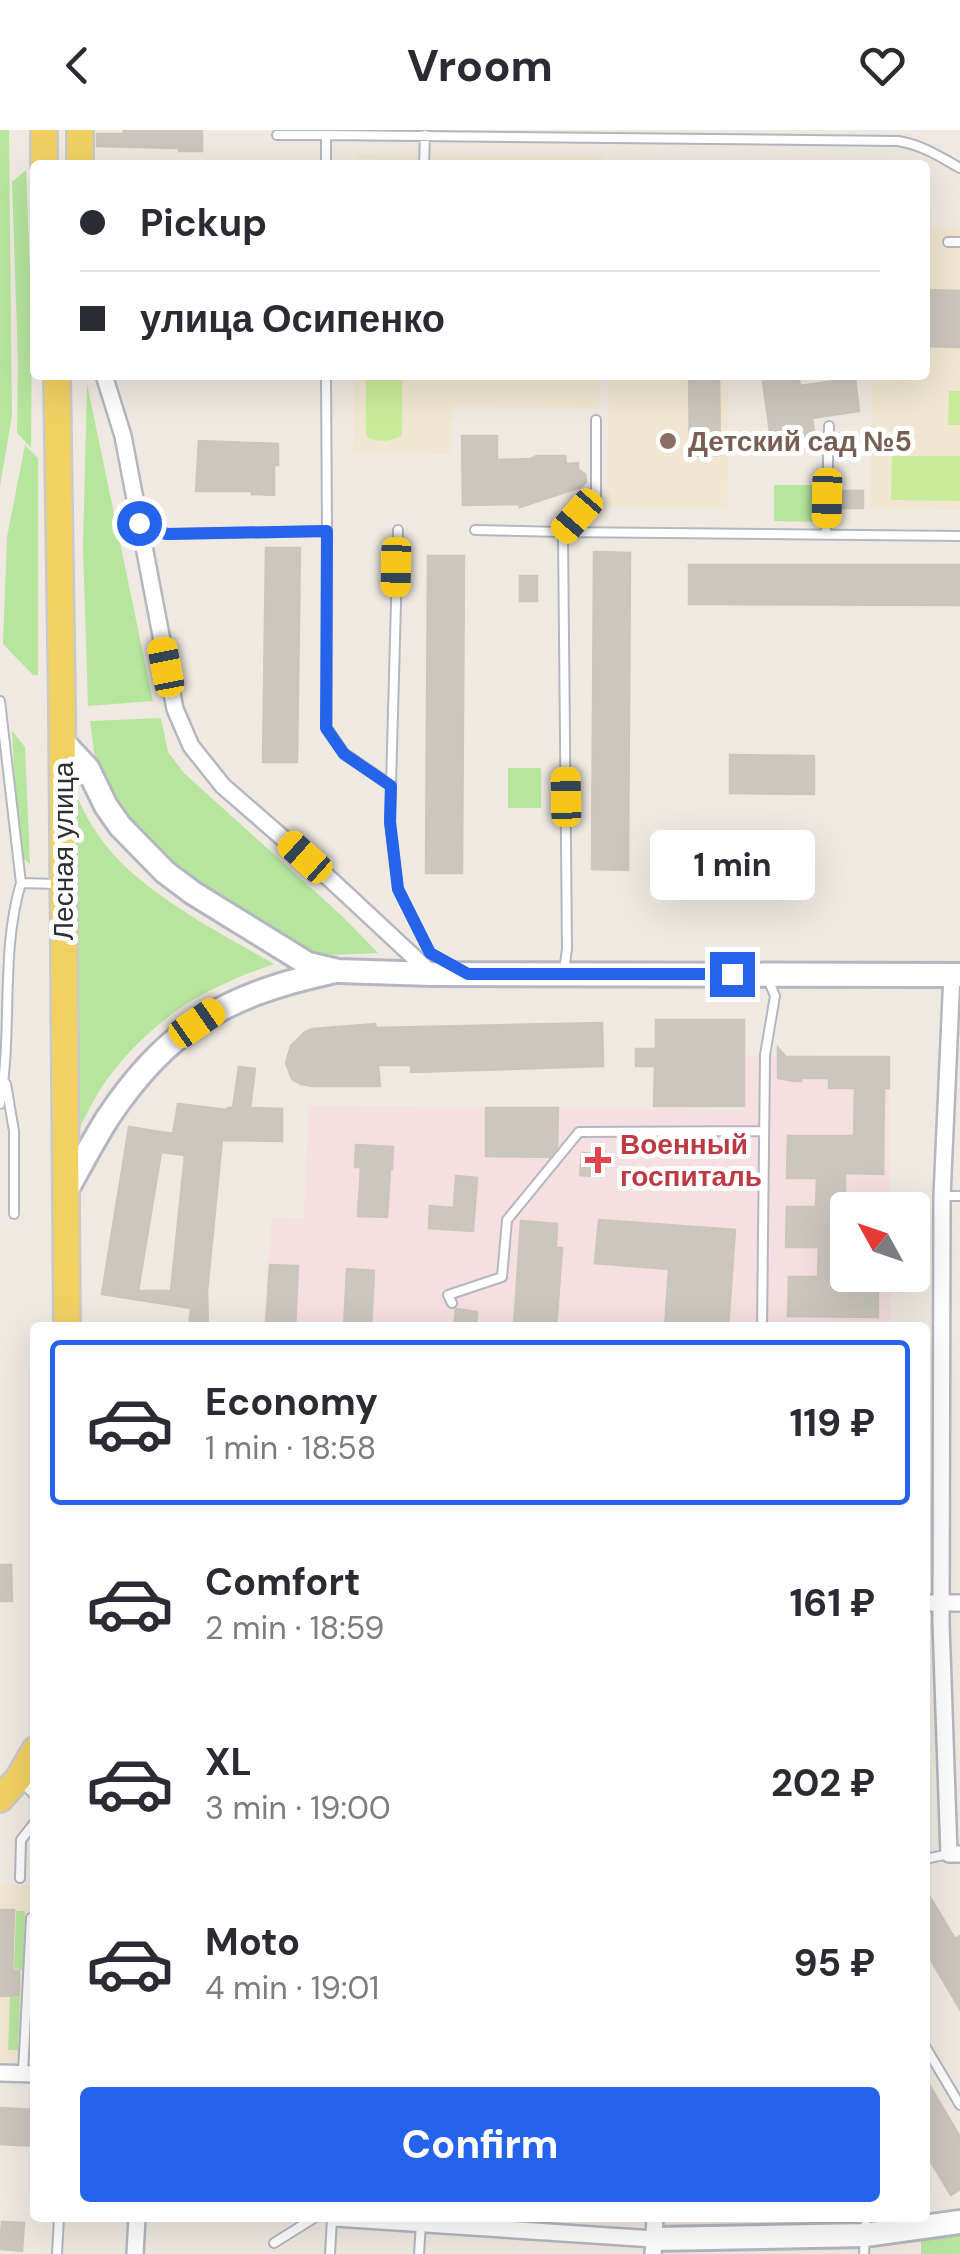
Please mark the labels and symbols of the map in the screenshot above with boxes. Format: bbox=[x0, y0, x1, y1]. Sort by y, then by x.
place label: Детский сад №5 bbox=[688, 423, 912, 460]
marker: Детский сад №5 bbox=[657, 430, 679, 452]
car bbox=[811, 468, 843, 528]
car bbox=[546, 484, 608, 548]
route start bbox=[117, 501, 162, 546]
car bbox=[380, 537, 412, 597]
car bbox=[146, 635, 186, 699]
street label: Лесная улица bbox=[45, 761, 82, 940]
car bbox=[550, 767, 582, 827]
car bbox=[273, 826, 337, 888]
callout: 1 min bbox=[650, 829, 814, 899]
route end bbox=[710, 952, 755, 997]
car bbox=[164, 994, 230, 1052]
place label: Военный госпиталь bbox=[620, 1126, 762, 1195]
marker: Военный госпиталь bbox=[585, 1147, 611, 1173]
north arrow bbox=[830, 1192, 930, 1292]

